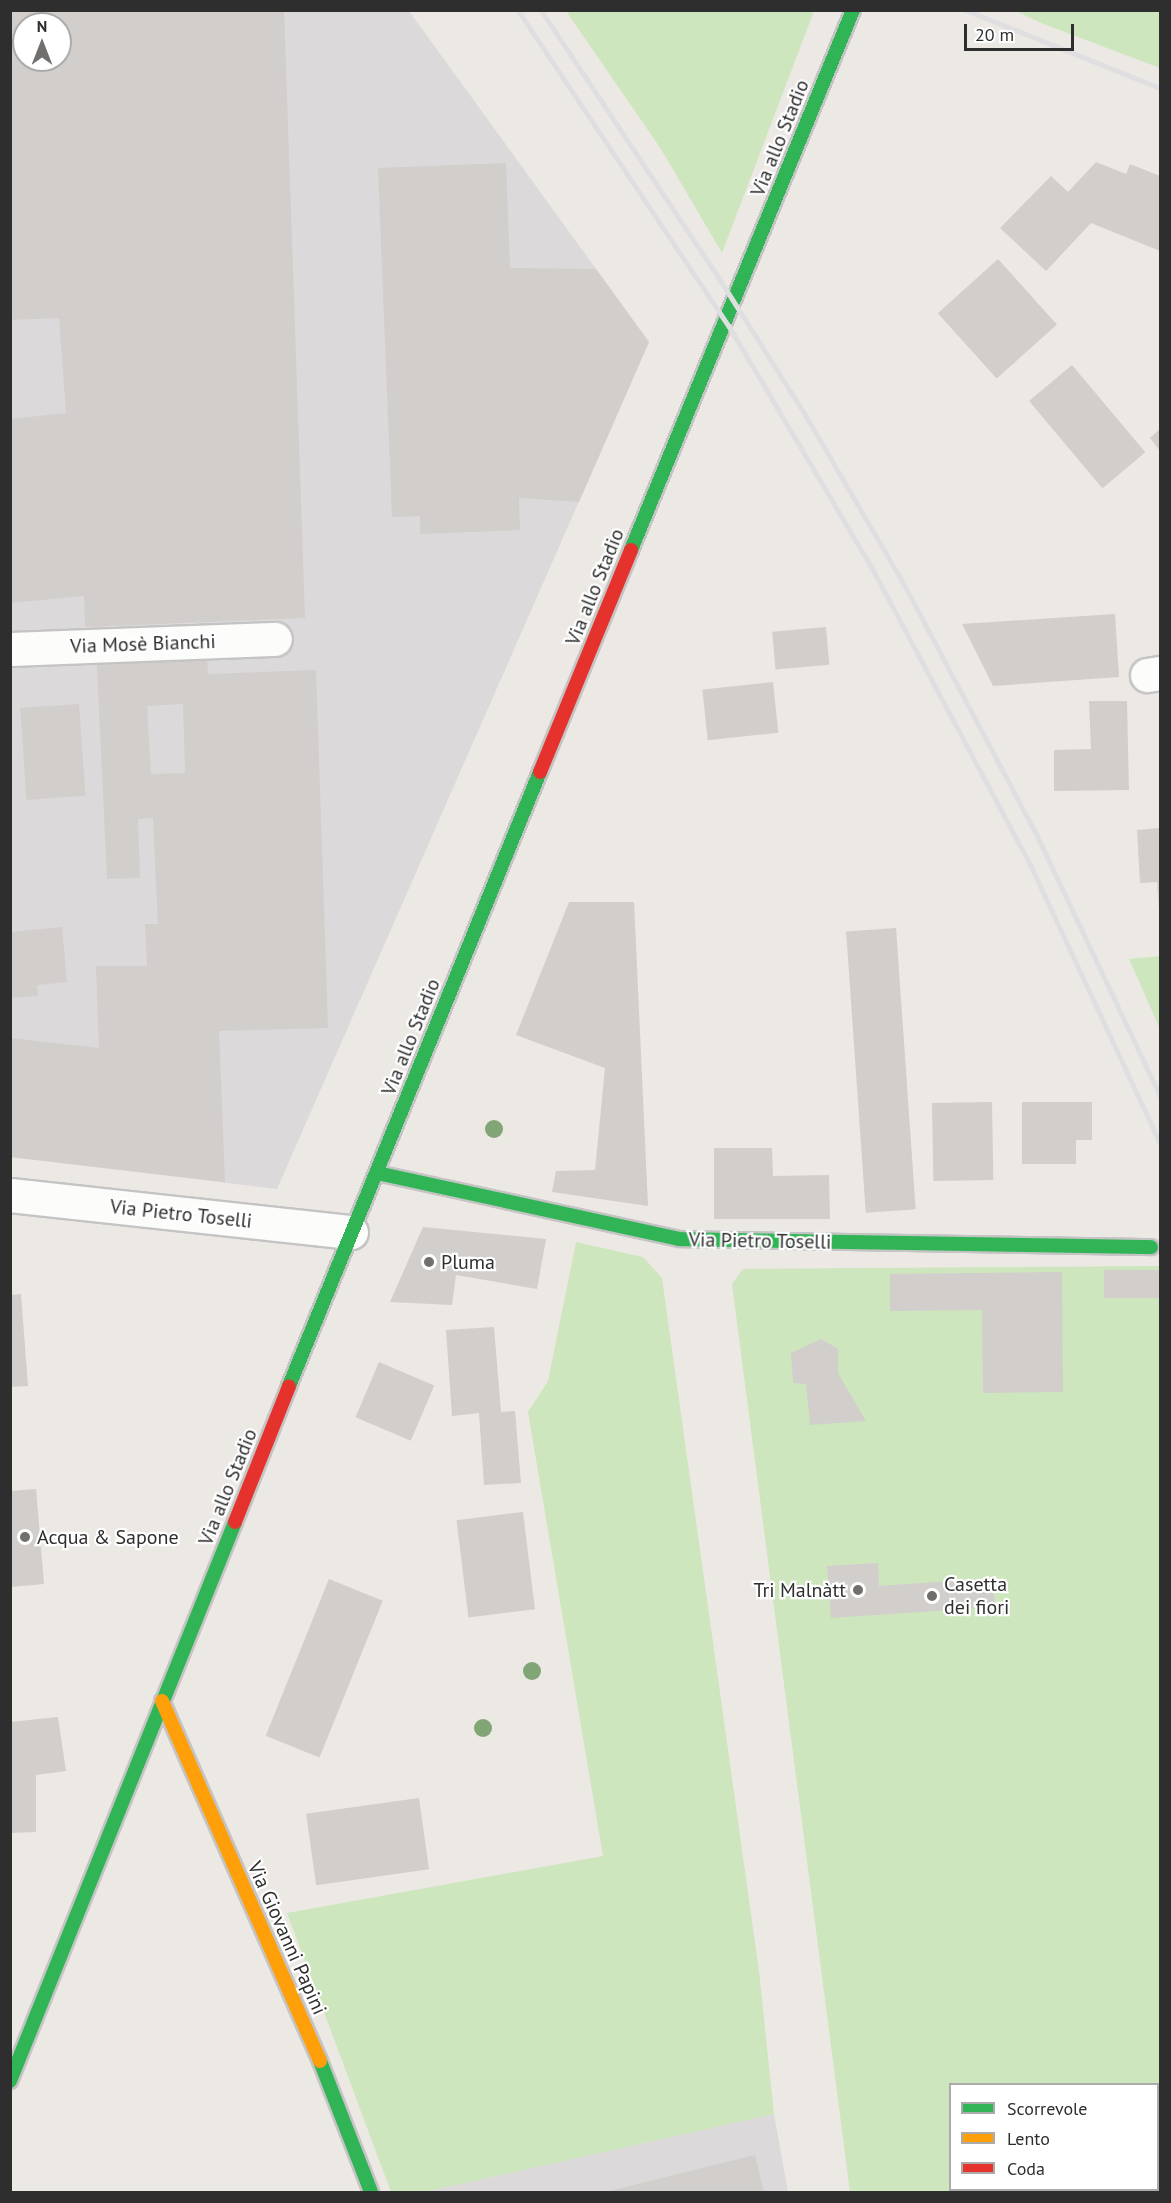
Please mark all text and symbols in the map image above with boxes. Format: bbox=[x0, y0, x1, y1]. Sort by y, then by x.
north arrow bbox=[12, 12, 72, 72]
scale bar bbox=[967, 12, 1076, 50]
text: N bbox=[37, 16, 47, 36]
text: 20 m bbox=[975, 23, 1014, 46]
street label: Via allo Stadio bbox=[746, 76, 814, 200]
street label: Via allo Stadio bbox=[561, 525, 629, 649]
street label: Via Mosè Bianchi bbox=[70, 629, 216, 659]
street label: Via allo Stadio bbox=[377, 975, 445, 1099]
street label: Via Pietro Toselli bbox=[109, 1195, 253, 1233]
street label: Via Pietro Toselli bbox=[688, 1228, 832, 1254]
place label: Pluma bbox=[441, 1250, 495, 1274]
marker: Pluma bbox=[422, 1255, 436, 1269]
street label: Via allo Stadio bbox=[194, 1425, 262, 1549]
place label: Acqua & Sapone bbox=[37, 1525, 179, 1549]
marker: Acqua & Sapone bbox=[18, 1530, 32, 1544]
place label: Casetta dei fiori bbox=[944, 1572, 1009, 1619]
place label: Tri Malnàtt bbox=[754, 1578, 846, 1602]
marker: Tri Malnàtt bbox=[851, 1583, 865, 1597]
marker: Casetta dei fiori bbox=[925, 1589, 939, 1603]
street label: Via Giovanni Papini bbox=[242, 1858, 332, 2018]
legend bbox=[949, 2083, 1159, 2191]
text: Scorrevole bbox=[1007, 2097, 1087, 2120]
text: Lento bbox=[1007, 2127, 1050, 2150]
text: Coda bbox=[1007, 2157, 1045, 2180]

